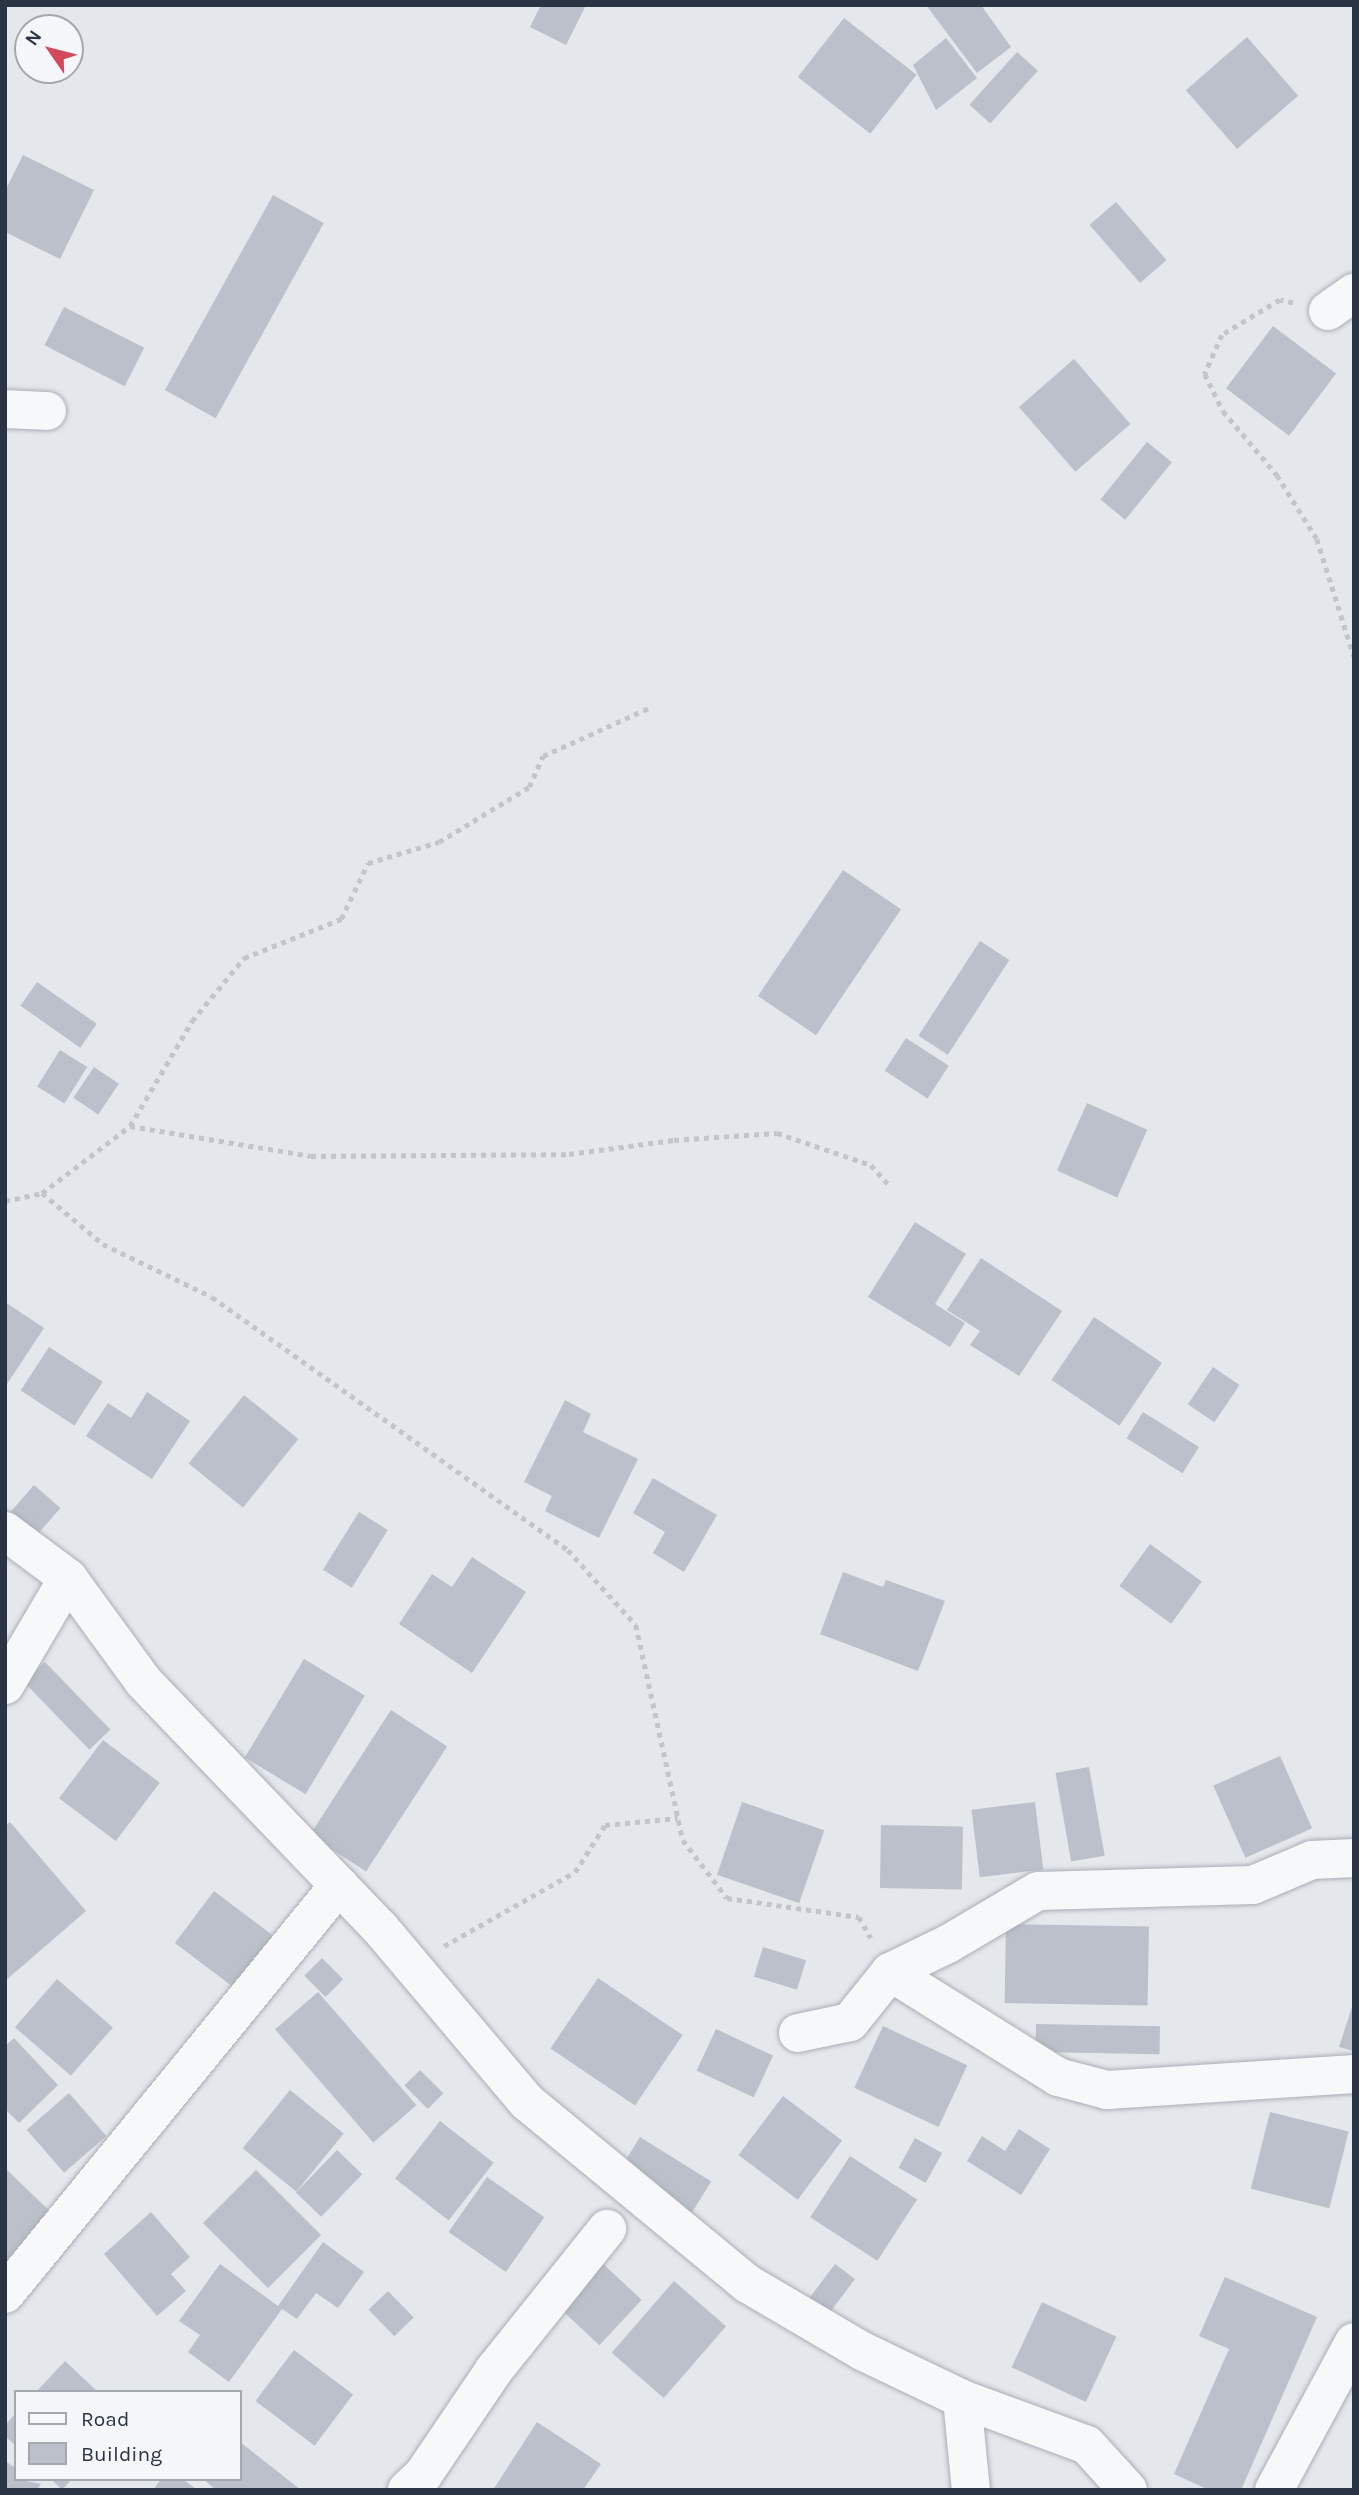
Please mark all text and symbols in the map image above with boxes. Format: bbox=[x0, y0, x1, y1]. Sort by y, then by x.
north arrow bbox=[14, 14, 84, 84]
text: N bbox=[21, 26, 46, 50]
legend bbox=[14, 2390, 242, 2481]
text: Road bbox=[81, 2407, 129, 2431]
text: Building bbox=[81, 2442, 162, 2466]

